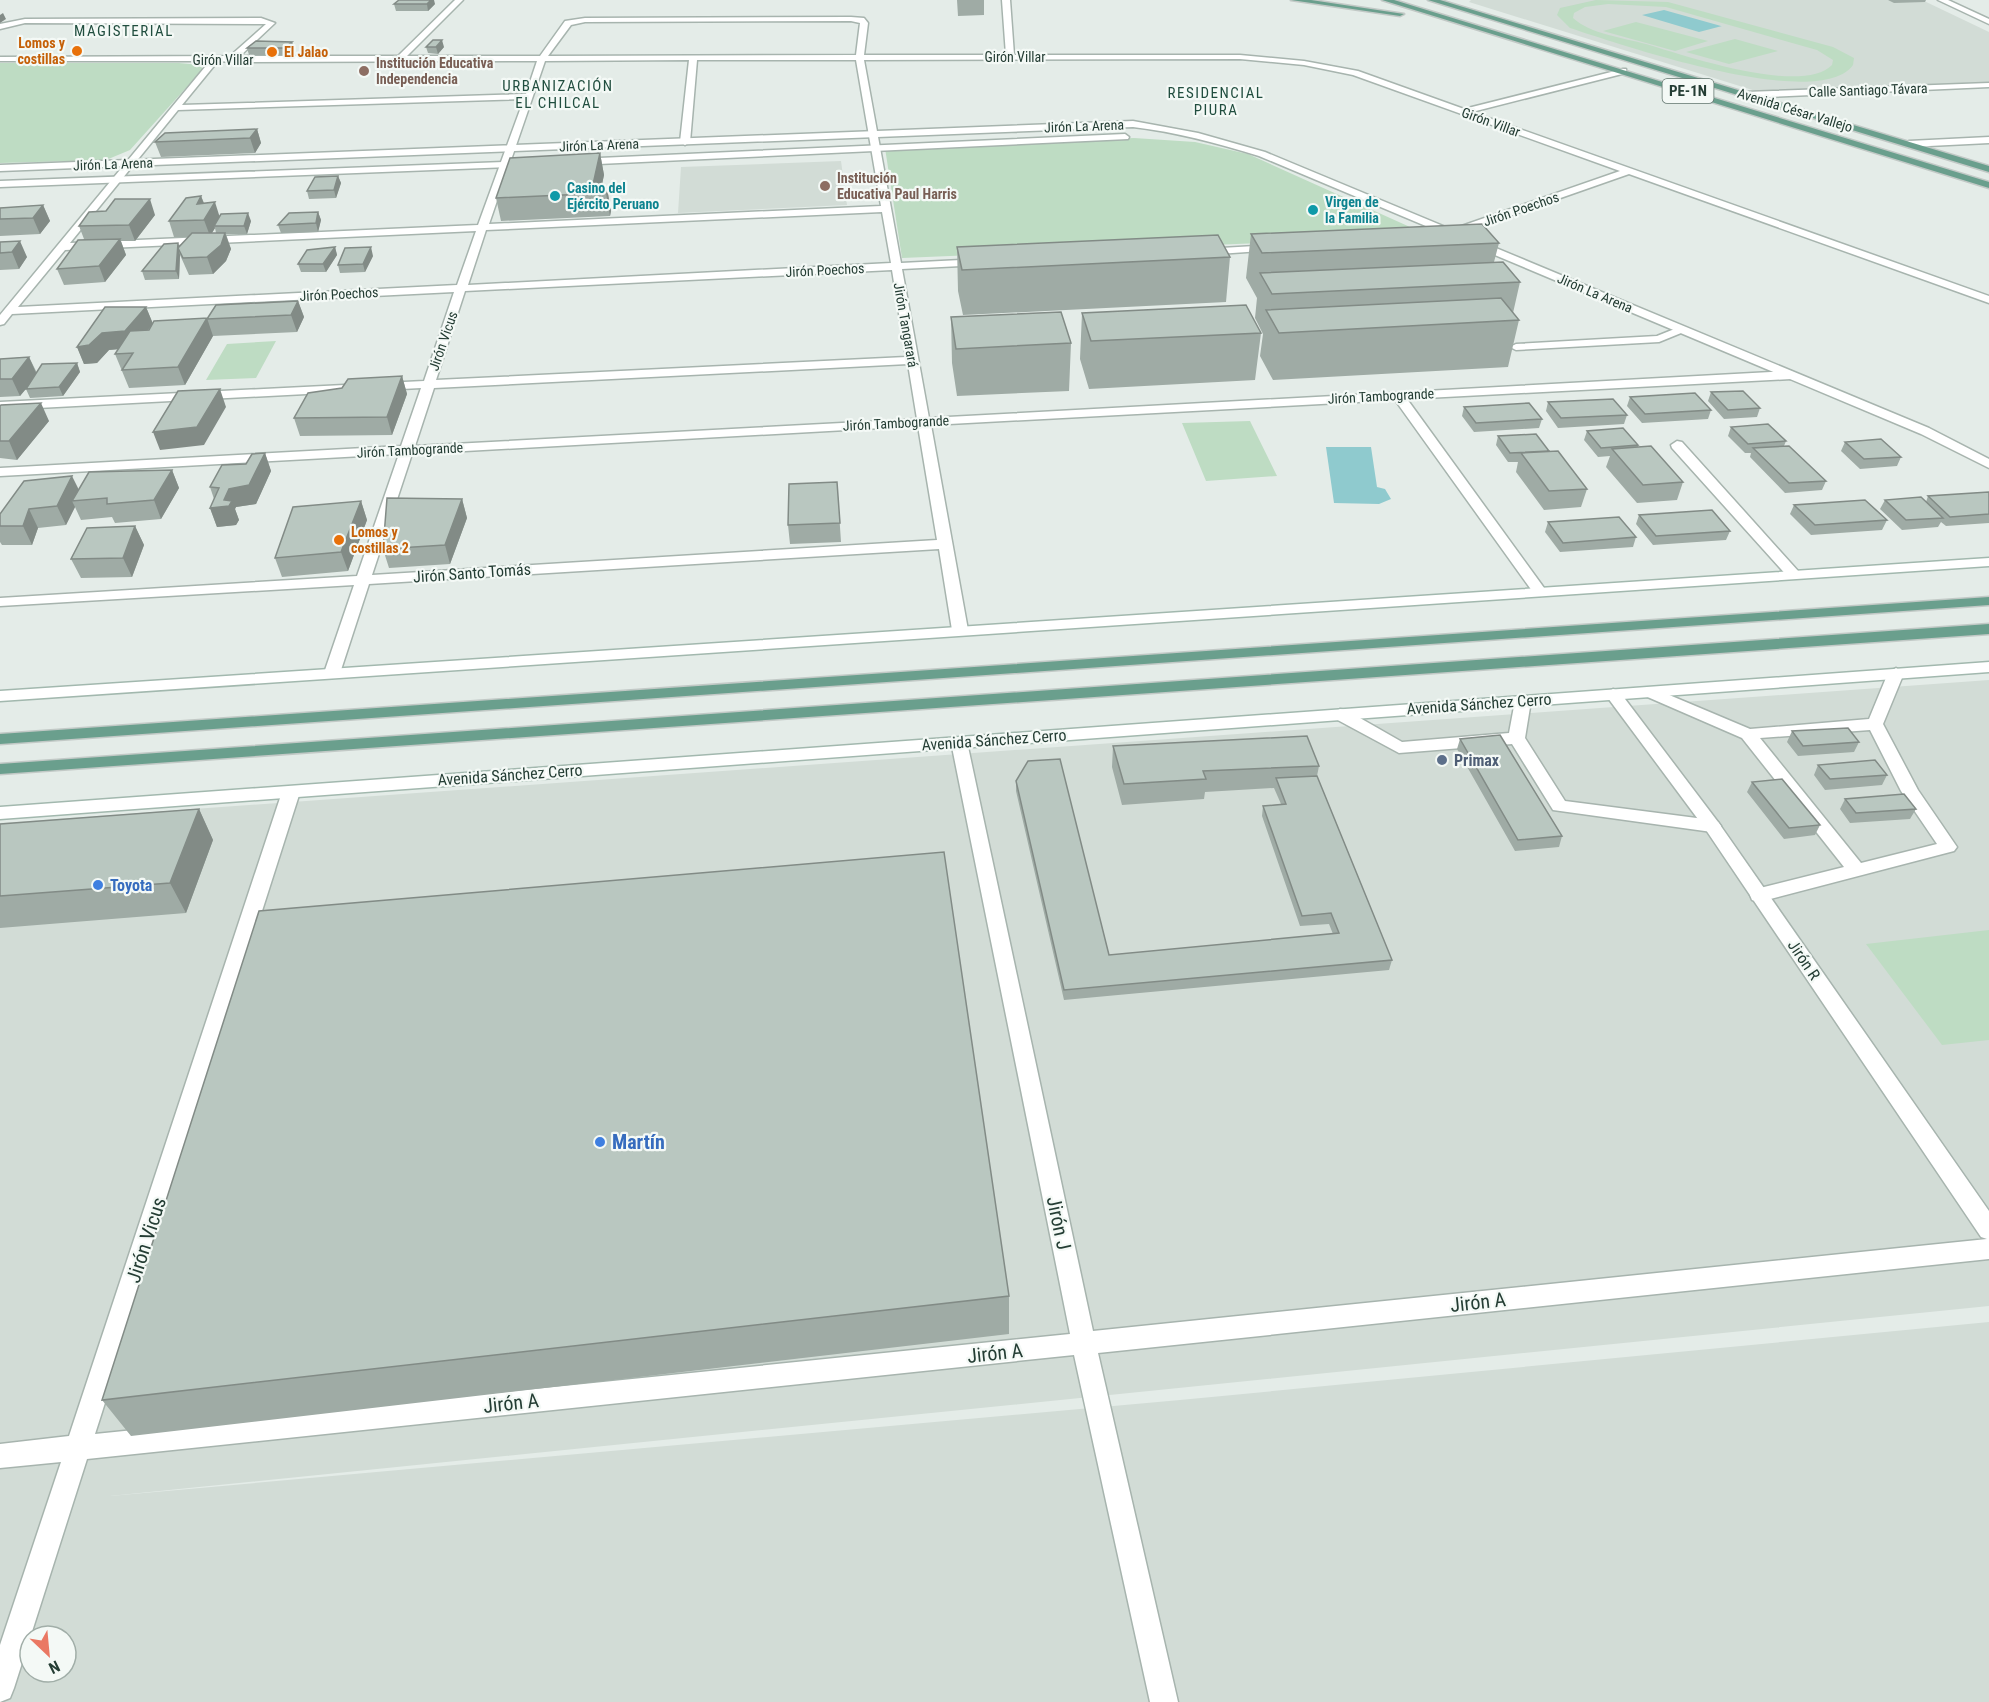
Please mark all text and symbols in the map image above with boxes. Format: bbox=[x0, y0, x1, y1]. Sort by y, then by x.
district label: MAGISTERIAL bbox=[74, 22, 174, 40]
place label: Lomos y costillas bbox=[17, 35, 66, 67]
marker: Lomos y costillas bbox=[70, 44, 84, 58]
place label: El Jalao bbox=[284, 44, 328, 60]
marker: El Jalao bbox=[265, 45, 279, 59]
street label: Girón Villar bbox=[984, 49, 1046, 65]
street label: Girón Villar bbox=[192, 52, 254, 68]
place label: Institución Educativa Independencia bbox=[376, 55, 494, 87]
marker: Institución Educativa Independencia bbox=[357, 64, 371, 78]
district label: URBANIZACIÓN EL CHILCAL bbox=[502, 77, 614, 112]
road number: PE-1N bbox=[1662, 79, 1714, 103]
street label: Calle Santiago Távara bbox=[1808, 80, 1928, 100]
district label: RESIDENCIAL PIURA bbox=[1168, 84, 1264, 119]
street label: Avenida César Vallejo bbox=[1736, 85, 1854, 135]
street label: Girón Villar bbox=[1460, 104, 1522, 140]
street label: Jirón La Arena bbox=[1044, 117, 1124, 135]
street label: Jirón La Arena bbox=[559, 136, 639, 154]
street label: Jirón La Arena bbox=[73, 155, 153, 173]
place label: Institución Educativa Paul Harris bbox=[837, 170, 957, 202]
marker: Institución Educativa Paul Harris bbox=[818, 179, 832, 193]
place label: Casino del Ejército Peruano bbox=[567, 180, 659, 212]
marker: Casino del Ejército Peruano bbox=[548, 189, 562, 203]
street label: Jirón Poechos bbox=[1481, 189, 1561, 229]
place label: Virgen de la Familia bbox=[1325, 194, 1379, 226]
marker: Virgen de la Familia bbox=[1306, 203, 1320, 217]
street label: Jirón Poechos bbox=[785, 260, 865, 280]
street label: Jirón La Arena bbox=[1555, 270, 1635, 316]
street label: Jirón Tangarará bbox=[891, 281, 921, 369]
street label: Jirón Poechos bbox=[299, 284, 379, 304]
street label: Jirón Vicus bbox=[425, 309, 461, 373]
street label: Jirón Tambogrande bbox=[1327, 385, 1435, 407]
street label: Jirón Tambogrande bbox=[842, 412, 950, 434]
street label: Jirón Tambogrande bbox=[356, 439, 464, 461]
place label: Lomos y costillas 2 bbox=[351, 524, 409, 556]
marker: Lomos y costillas 2 bbox=[332, 533, 346, 547]
street label: Jirón Santo Tomás bbox=[413, 559, 531, 587]
street label: Avenida Sánchez Cerro bbox=[1406, 689, 1552, 719]
street label: Avenida Sánchez Cerro bbox=[921, 725, 1067, 755]
place label: Primax bbox=[1454, 751, 1500, 770]
marker: Primax bbox=[1435, 753, 1449, 767]
street label: Avenida Sánchez Cerro bbox=[437, 760, 583, 790]
place label: Toyota bbox=[110, 876, 153, 895]
marker: Toyota bbox=[91, 878, 105, 892]
street label: Jirón R bbox=[1784, 936, 1824, 984]
place label: Martín bbox=[612, 1130, 665, 1154]
marker: Martín bbox=[593, 1135, 607, 1149]
street label: Jirón Vicus bbox=[121, 1194, 171, 1286]
street label: Jirón J bbox=[1042, 1194, 1076, 1252]
street label: Jirón A bbox=[1449, 1287, 1508, 1317]
street label: Jirón A bbox=[966, 1338, 1025, 1368]
street label: Jirón A bbox=[482, 1388, 541, 1418]
north arrow bbox=[18, 1624, 78, 1684]
text: N bbox=[46, 1656, 63, 1678]

